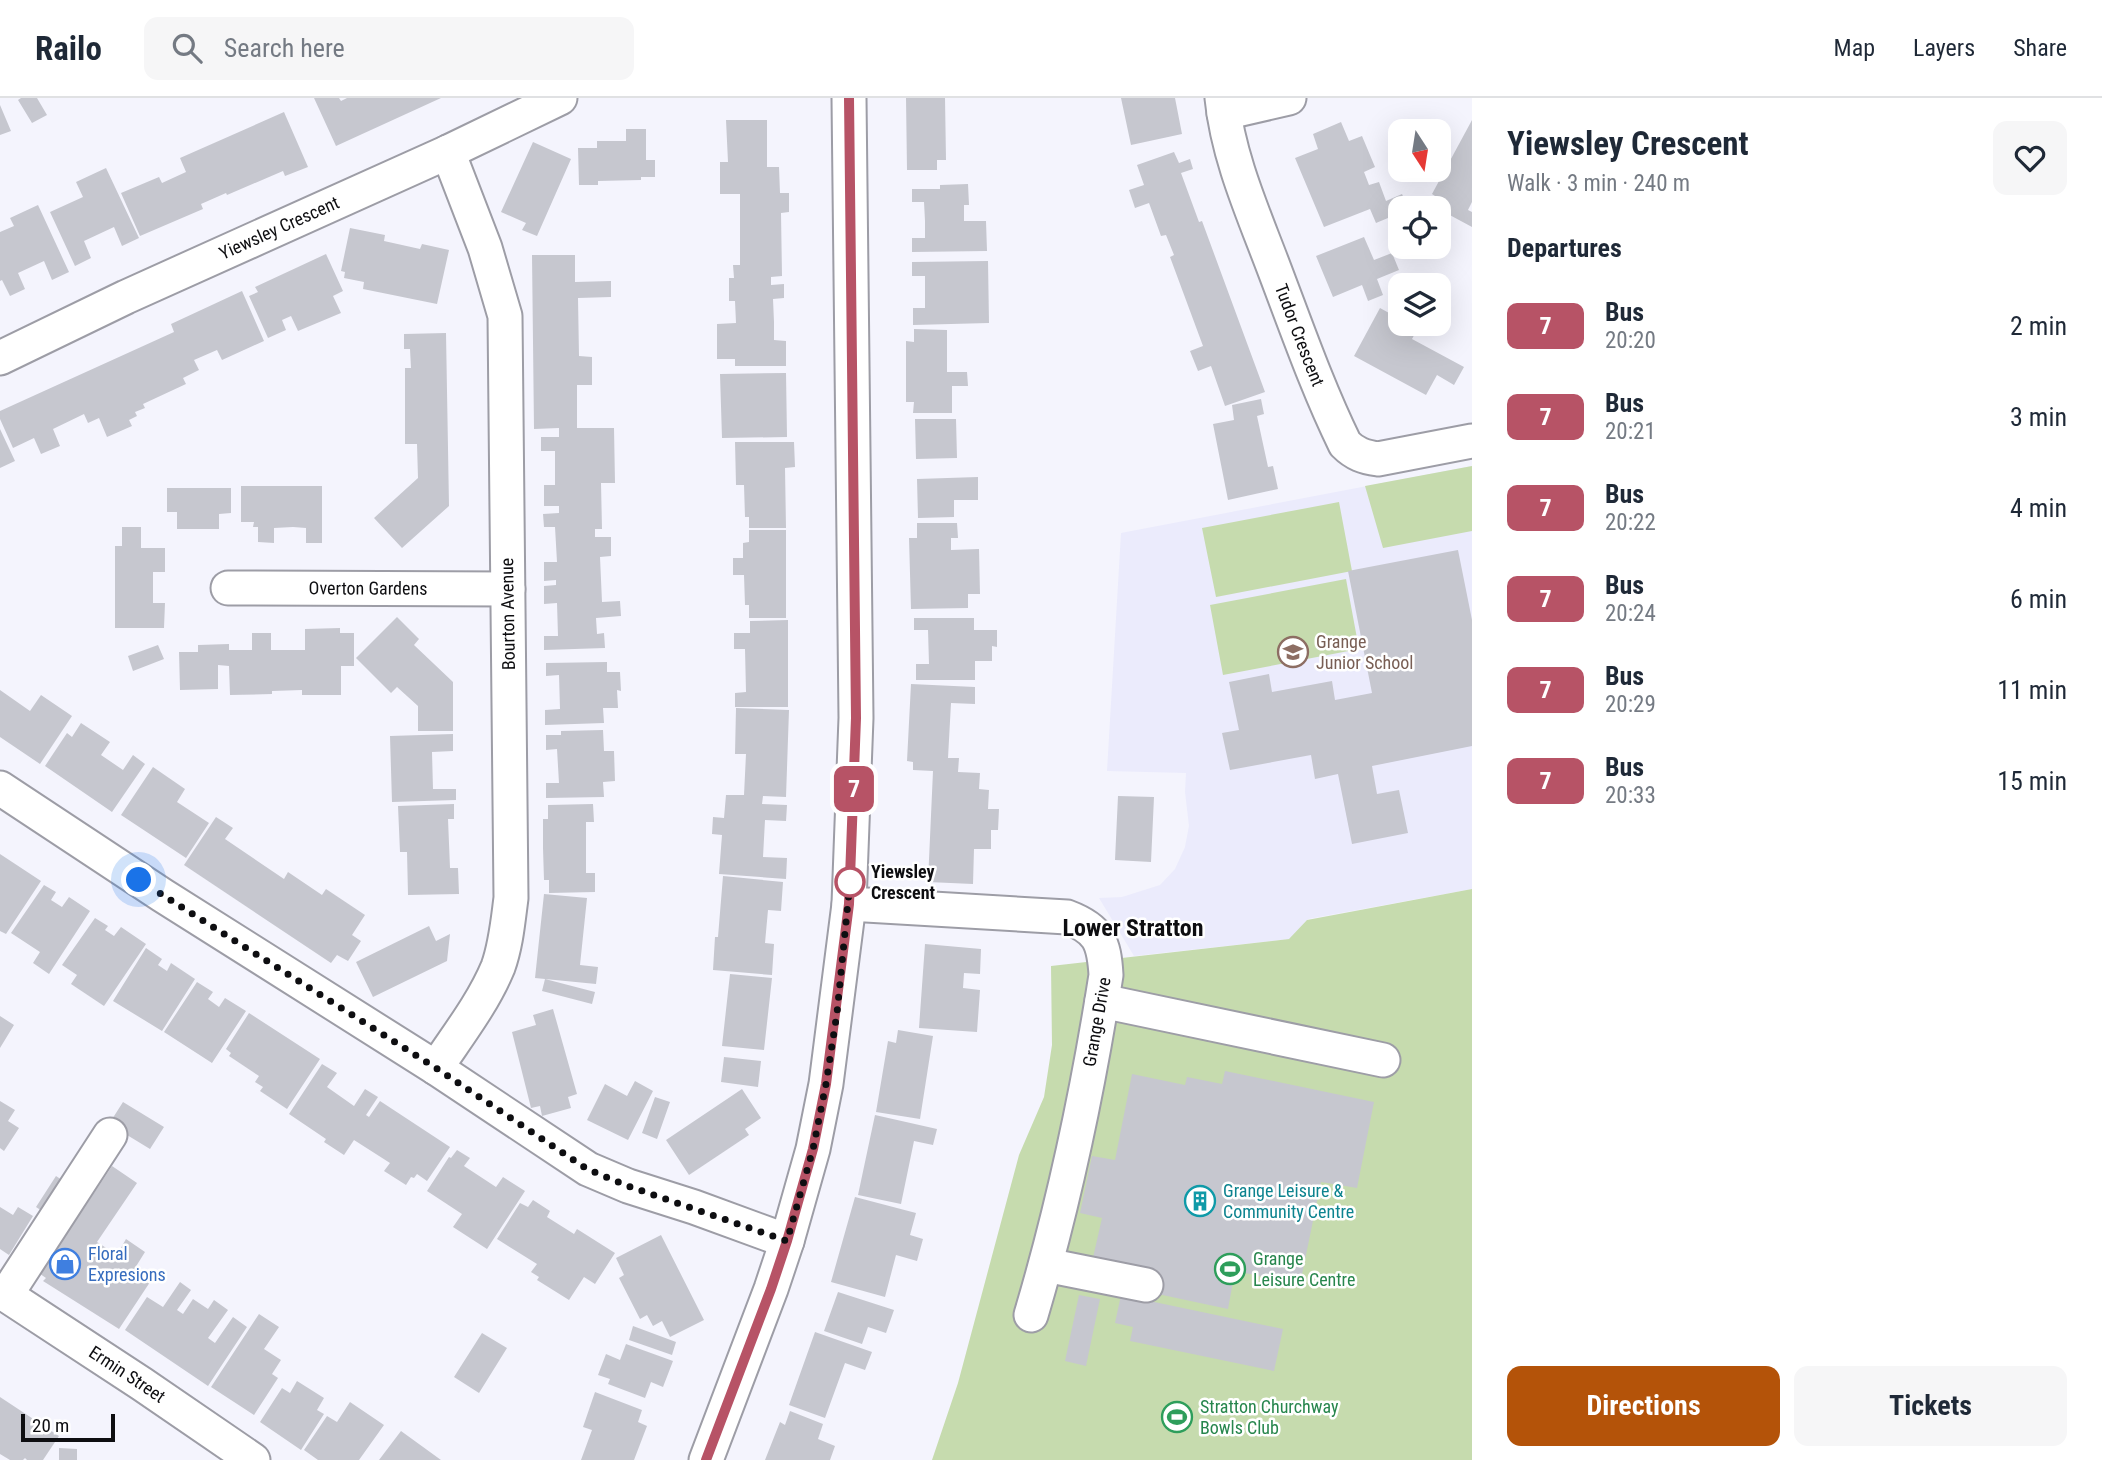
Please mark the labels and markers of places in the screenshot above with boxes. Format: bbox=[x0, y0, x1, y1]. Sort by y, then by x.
place label: Grange Junior School bbox=[1316, 631, 1413, 673]
school or university icon: Grange Junior School bbox=[1276, 635, 1310, 669]
place label: Yiewsley Crescent bbox=[871, 861, 936, 903]
marker: Yiewsley Crescent bbox=[835, 867, 865, 897]
place label: Grange Leisure & Community Centre bbox=[1223, 1180, 1354, 1222]
building icon: Grange Leisure & Community Centre bbox=[1183, 1184, 1217, 1218]
place label: Floral Expresions bbox=[88, 1243, 166, 1285]
shop icon: Floral Expresions bbox=[48, 1247, 82, 1281]
place label: Grange Leisure Centre bbox=[1253, 1248, 1355, 1290]
sports icon: Grange Leisure Centre bbox=[1213, 1252, 1247, 1286]
place label: Stratton Churchway Bowls Club bbox=[1200, 1396, 1339, 1438]
sports icon: Stratton Churchway Bowls Club bbox=[1160, 1400, 1194, 1434]

